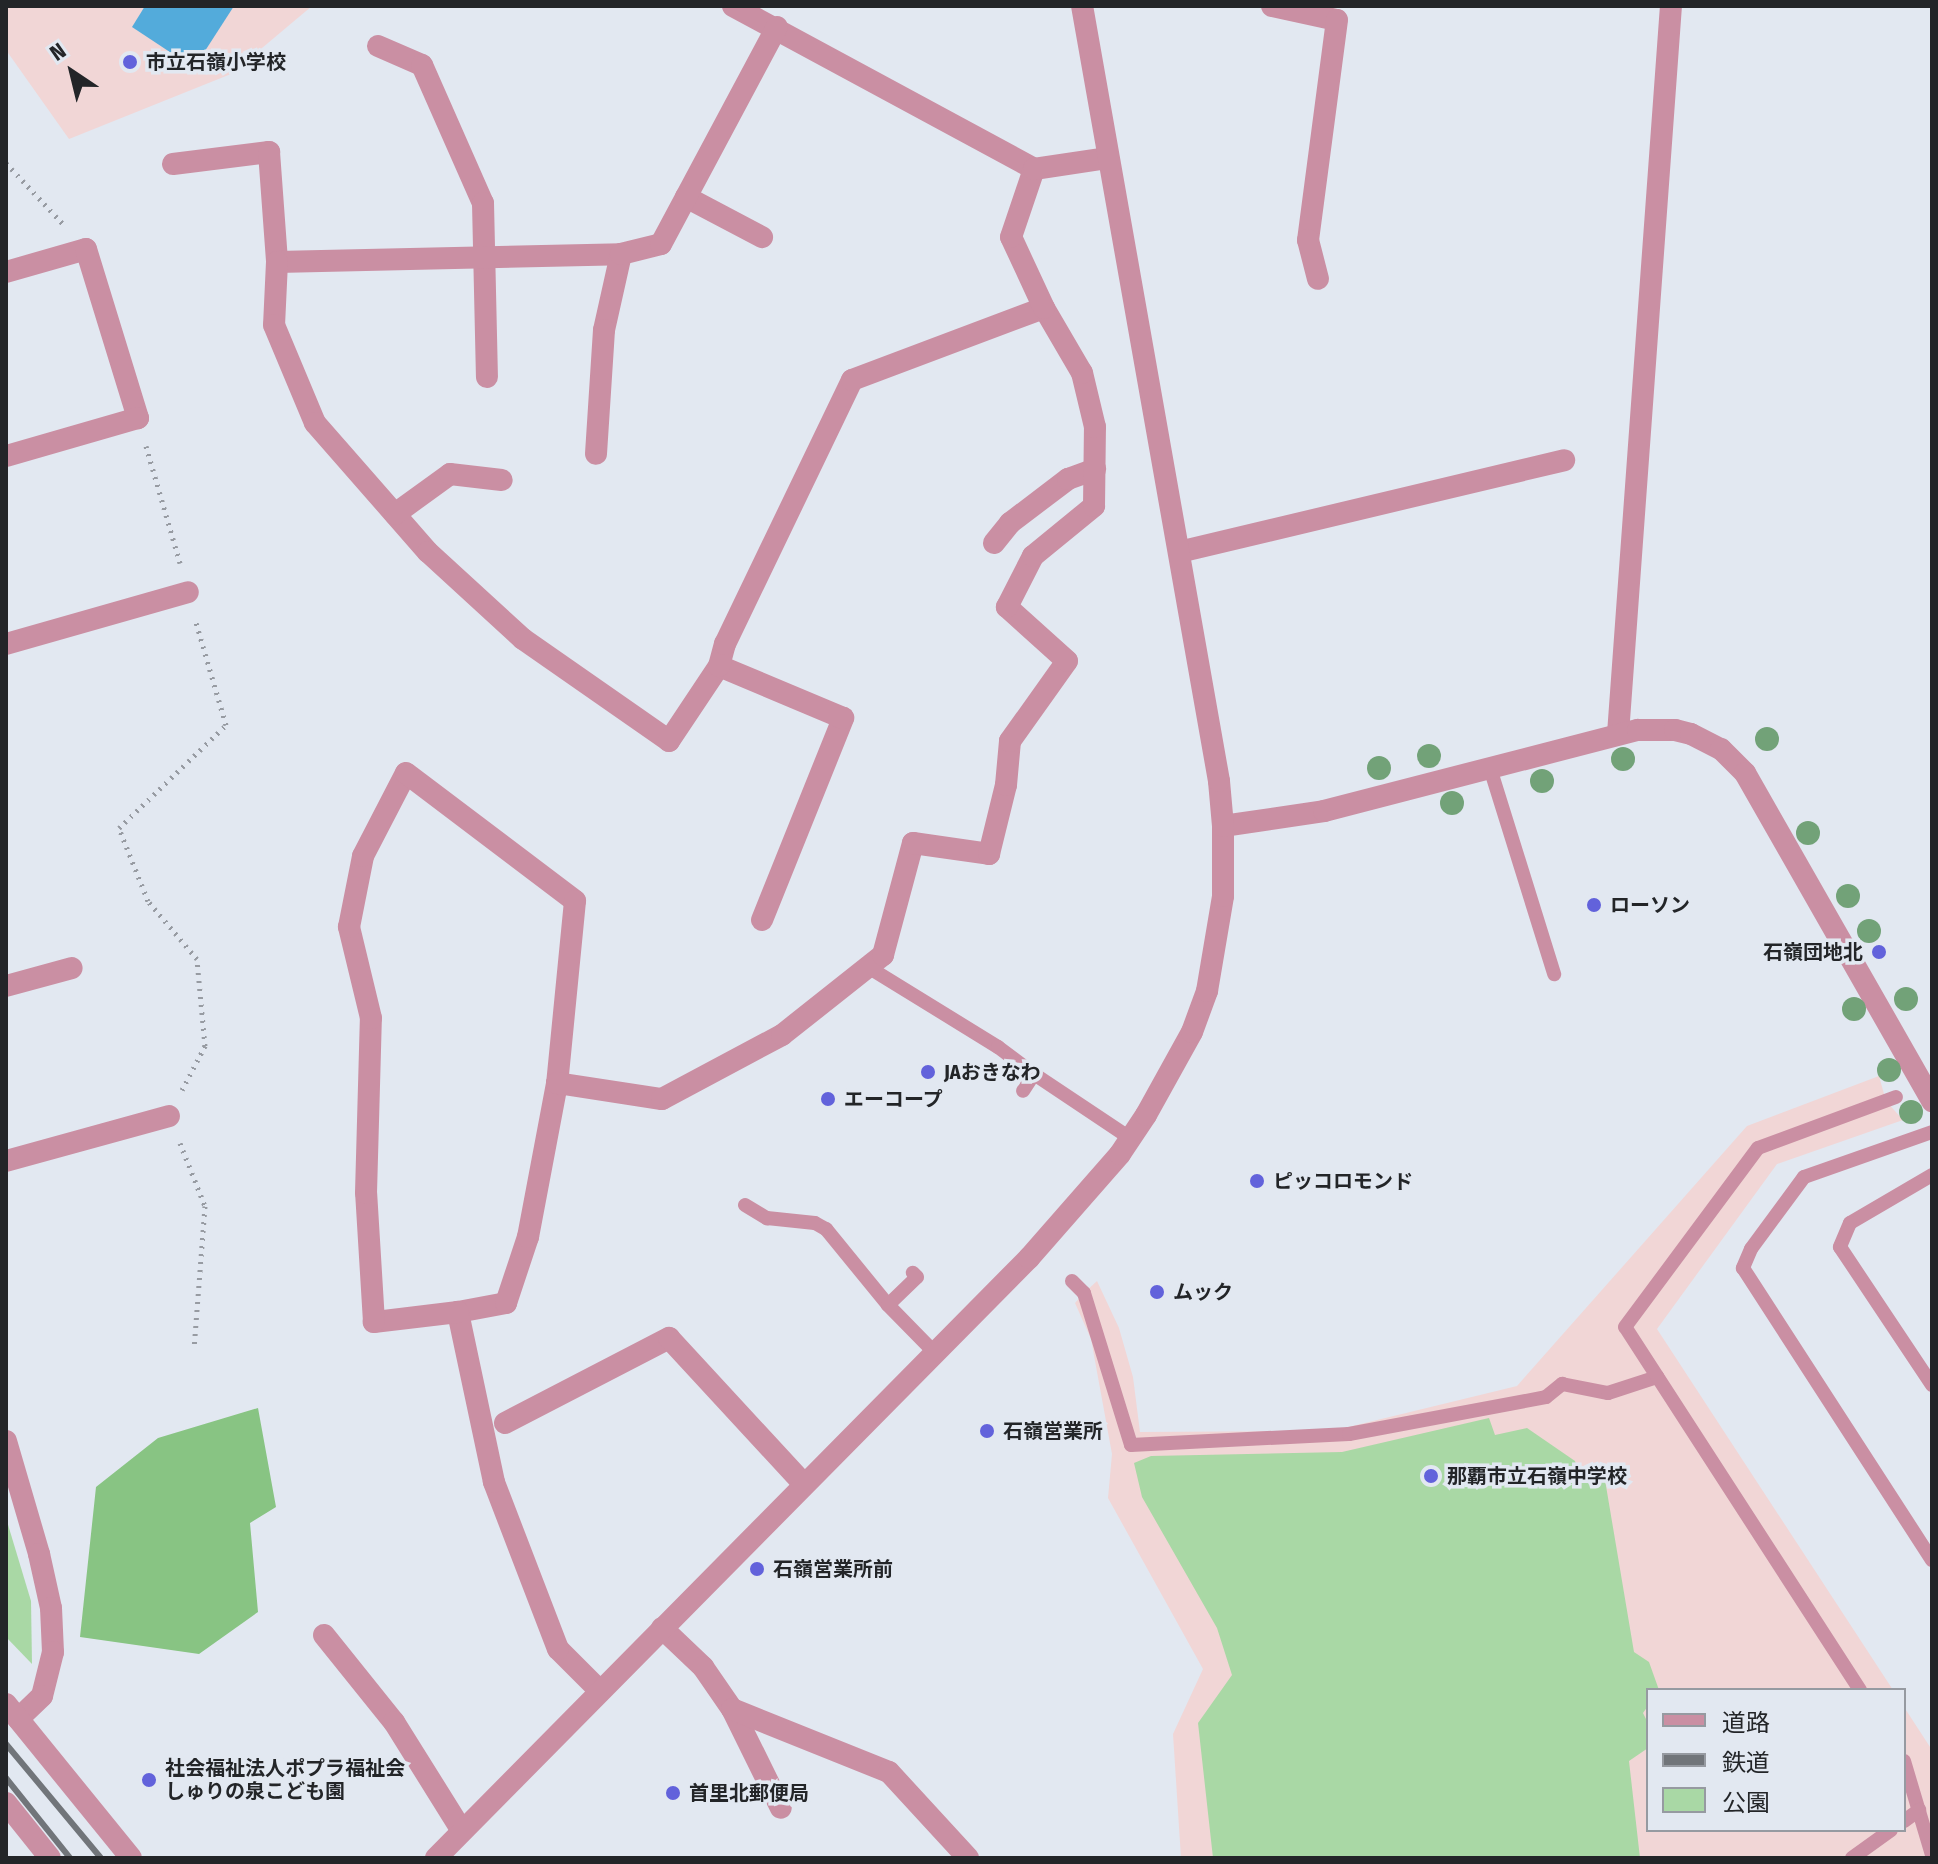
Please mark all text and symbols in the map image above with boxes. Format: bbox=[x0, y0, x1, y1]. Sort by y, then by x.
north arrow bbox=[32, 32, 112, 112]
text: N bbox=[45, 37, 71, 67]
place label: 市立石嶺小学校 bbox=[146, 50, 286, 74]
marker: 市立石嶺小学校 bbox=[121, 53, 139, 71]
place label: ローソン bbox=[1610, 893, 1690, 917]
marker: ローソン bbox=[1585, 896, 1603, 914]
place label: 石嶺団地北 bbox=[1763, 940, 1863, 964]
marker: 石嶺団地北 bbox=[1870, 943, 1888, 961]
place label: JAおきなわ bbox=[944, 1060, 1041, 1084]
marker: JAおきなわ bbox=[919, 1063, 937, 1081]
place label: エーコープ bbox=[844, 1087, 944, 1111]
marker: エーコープ bbox=[819, 1090, 837, 1108]
place label: ピッコロモンド bbox=[1273, 1169, 1413, 1193]
marker: ピッコロモンド bbox=[1248, 1172, 1266, 1190]
place label: ムック bbox=[1173, 1280, 1233, 1304]
marker: ムック bbox=[1148, 1283, 1166, 1301]
place label: 石嶺営業所 bbox=[1003, 1419, 1103, 1443]
marker: 石嶺営業所 bbox=[978, 1422, 996, 1440]
place label: 那覇市立石嶺中学校 bbox=[1447, 1464, 1627, 1488]
marker: 那覇市立石嶺中学校 bbox=[1422, 1467, 1440, 1485]
place label: 石嶺営業所前 bbox=[773, 1557, 893, 1581]
marker: 石嶺営業所前 bbox=[748, 1560, 766, 1578]
legend bbox=[1646, 1688, 1906, 1832]
text: 道路 bbox=[1722, 1709, 1770, 1737]
text: 鉄道 bbox=[1722, 1749, 1770, 1777]
place label: 社会福祉法人ポプラ福祉会 しゅりの泉こども園 bbox=[165, 1756, 405, 1803]
marker: 社会福祉法人ポプラ福祉会 しゅりの泉こども園 bbox=[140, 1771, 158, 1789]
place label: 首里北郵便局 bbox=[689, 1781, 809, 1805]
marker: 首里北郵便局 bbox=[664, 1784, 682, 1802]
text: 公園 bbox=[1722, 1789, 1770, 1817]

